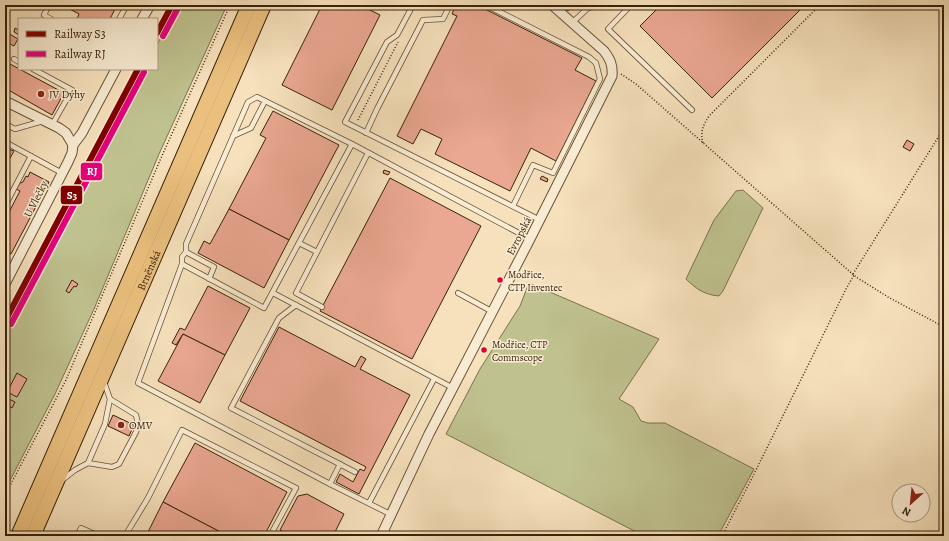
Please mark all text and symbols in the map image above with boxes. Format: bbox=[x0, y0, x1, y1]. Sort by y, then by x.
legend bbox=[18, 18, 158, 70]
text: Railway S3 bbox=[54, 26, 106, 42]
text: Railway RJ bbox=[54, 46, 106, 62]
place label: JV Dýhy bbox=[49, 87, 85, 102]
marker: JV Dýhy bbox=[36, 89, 46, 99]
line badge: RJ bbox=[80, 162, 103, 181]
text: RJ bbox=[87, 164, 98, 179]
street label: U Vlečky bbox=[20, 178, 52, 220]
line badge: S3 bbox=[60, 185, 83, 205]
text: S3 bbox=[67, 188, 78, 203]
street label: Evropská bbox=[503, 213, 535, 258]
street label: Brněnská bbox=[133, 247, 164, 293]
place label: Modřice, CTP Inventec bbox=[508, 268, 562, 294]
marker: Modřice, CTP Inventec bbox=[495, 275, 505, 285]
place label: Modřice, CTP Commscope bbox=[492, 338, 548, 365]
marker: Modřice, CTP Commscope bbox=[479, 345, 489, 355]
place label: OMV bbox=[129, 418, 153, 433]
marker: OMV bbox=[116, 420, 126, 430]
north arrow bbox=[891, 483, 931, 523]
text: N bbox=[900, 503, 914, 520]

